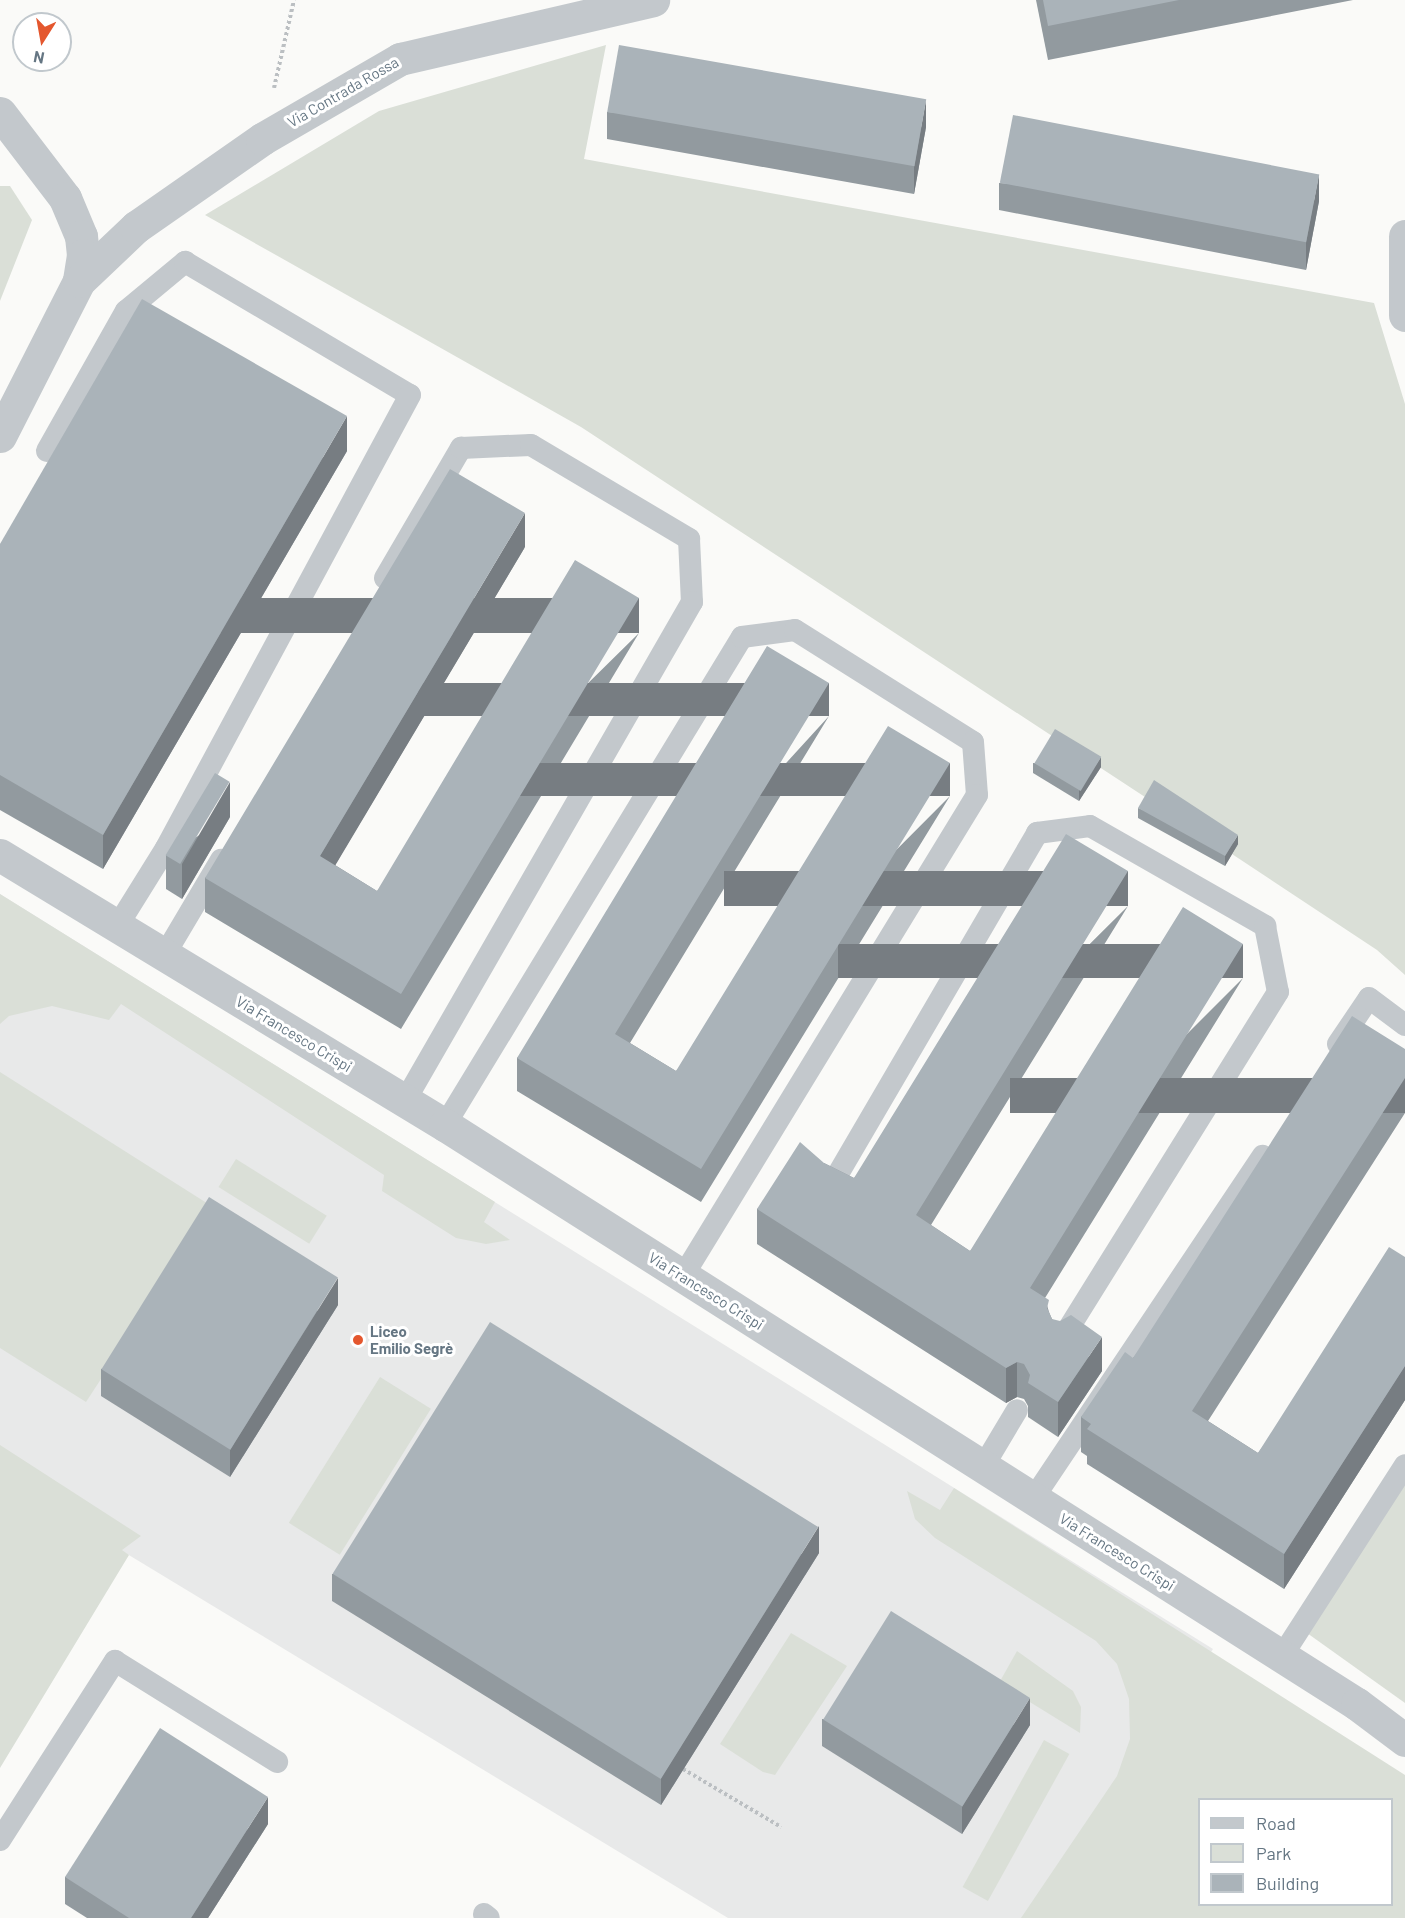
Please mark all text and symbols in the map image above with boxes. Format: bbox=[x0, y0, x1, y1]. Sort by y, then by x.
north arrow bbox=[12, 12, 72, 72]
text: N bbox=[32, 48, 46, 69]
street label: Via Contrada Rossa bbox=[284, 53, 402, 131]
street label: Via Francesco Crispi bbox=[233, 992, 355, 1076]
street label: Via Francesco Crispi bbox=[645, 1248, 767, 1334]
place label: Liceo Emilio Segrè bbox=[370, 1322, 453, 1357]
marker: Liceo Emilio Segrè bbox=[351, 1333, 365, 1347]
street label: Via Francesco Crispi bbox=[1056, 1509, 1178, 1595]
legend bbox=[1198, 1798, 1393, 1906]
text: Road bbox=[1256, 1812, 1296, 1834]
text: Park bbox=[1256, 1842, 1291, 1864]
text: Building bbox=[1256, 1872, 1319, 1894]

